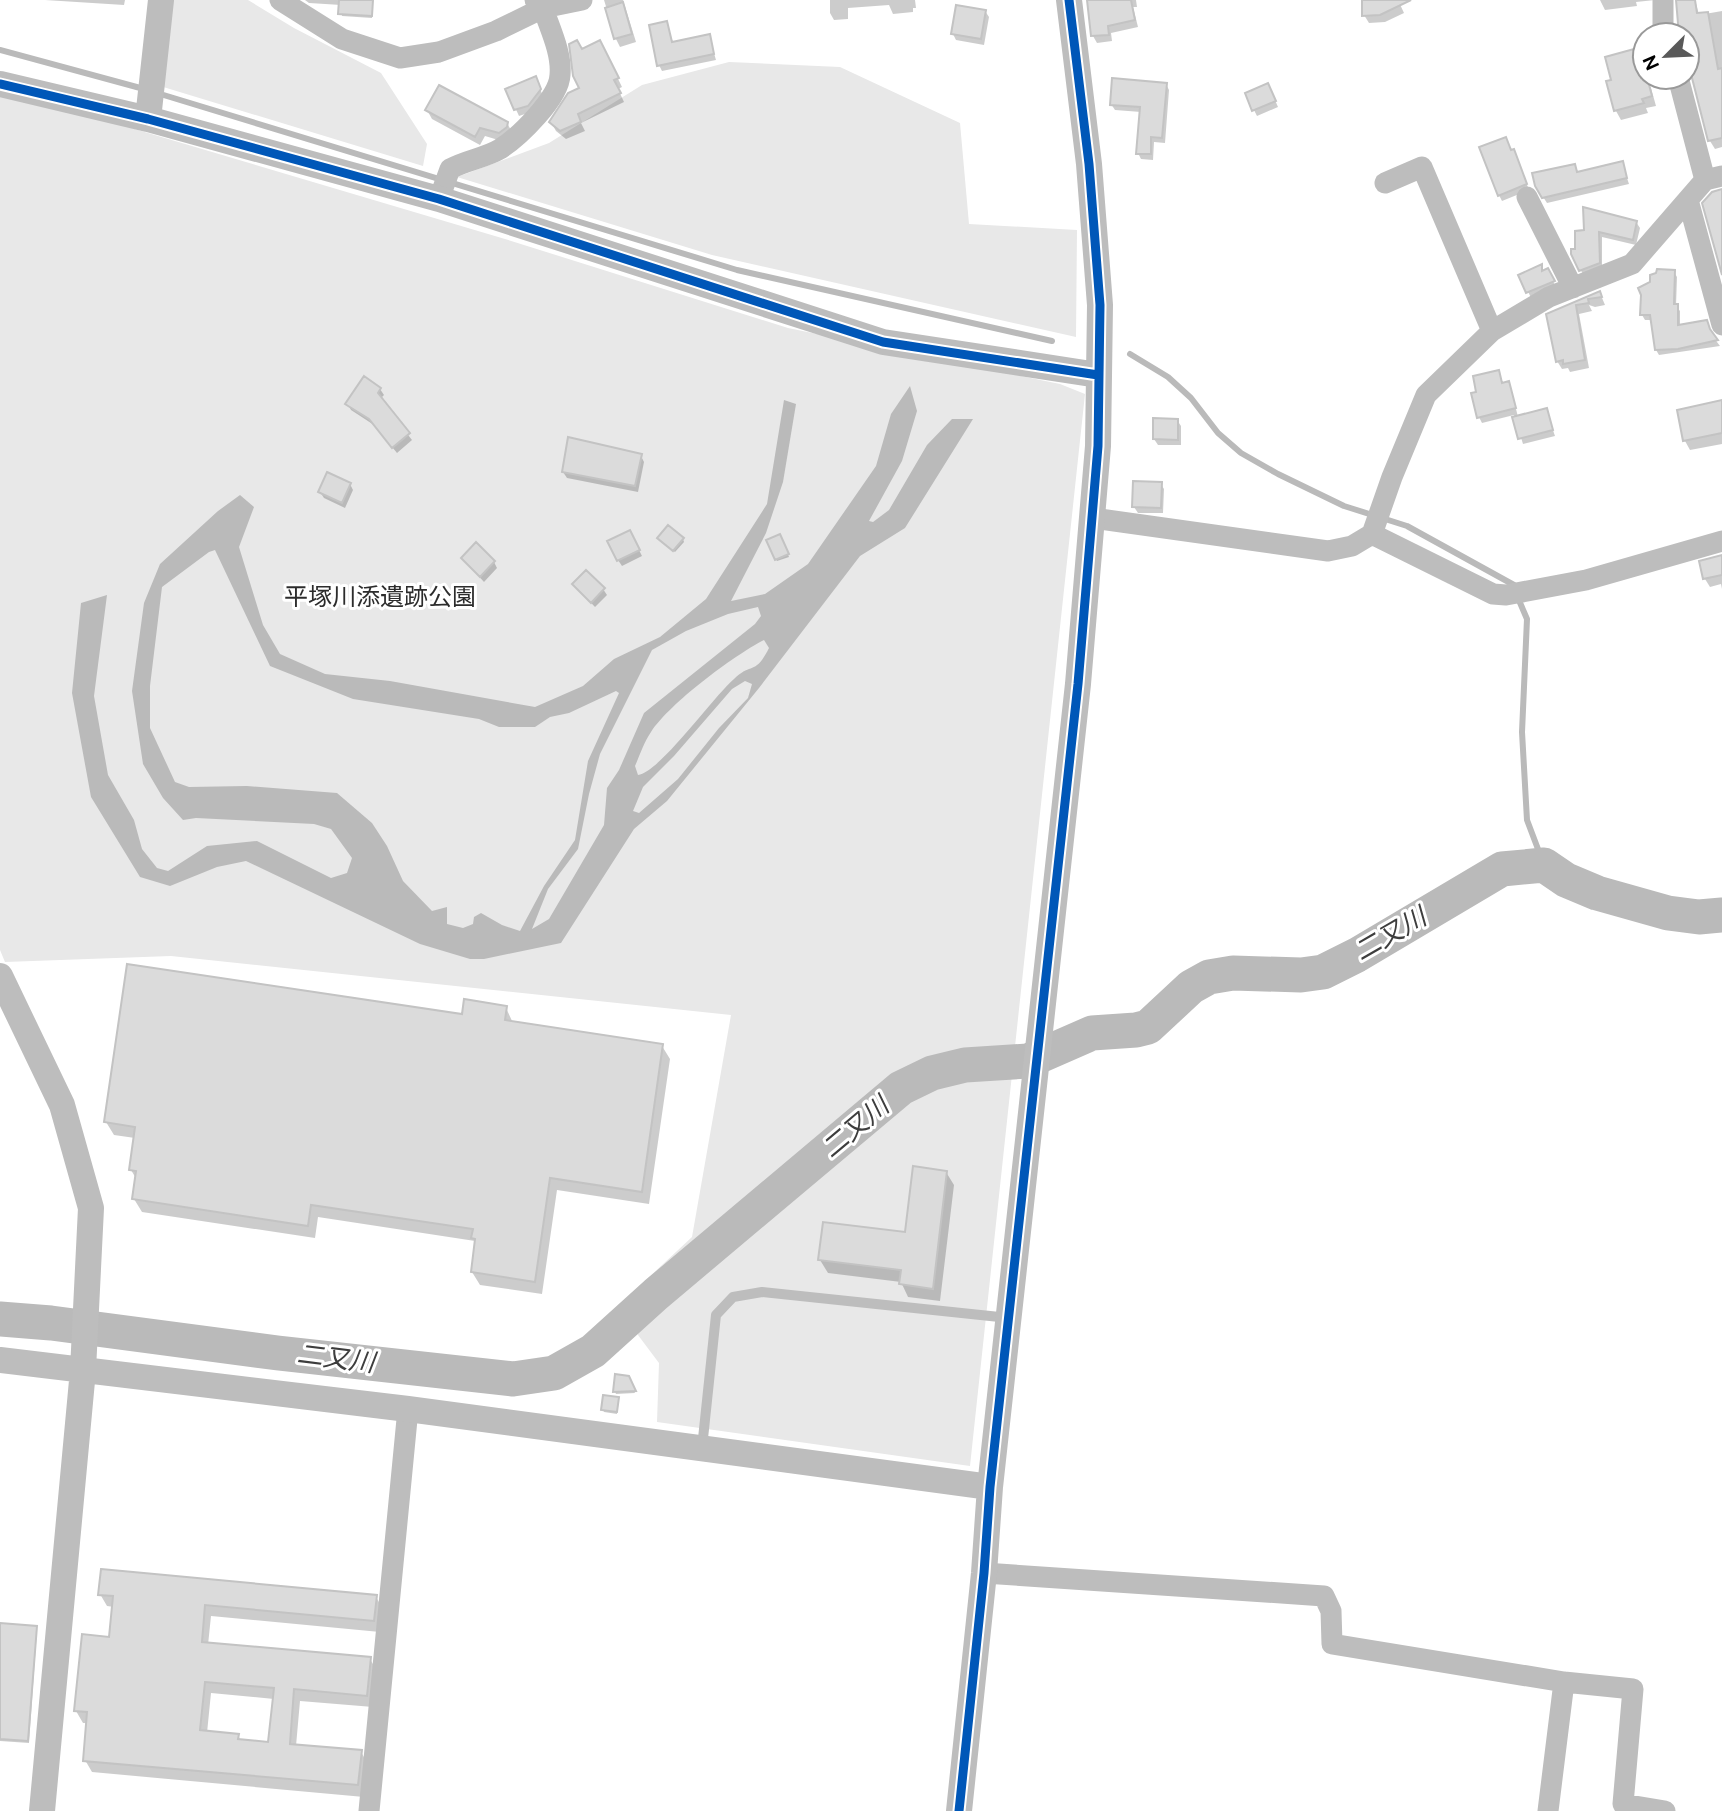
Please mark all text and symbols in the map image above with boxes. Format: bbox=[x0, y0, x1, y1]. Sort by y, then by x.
north arrow bbox=[1631, 21, 1701, 91]
text: N bbox=[1638, 52, 1663, 74]
park label: 平塚川添遺跡公園 bbox=[284, 583, 476, 610]
water label: 二又川 bbox=[1349, 900, 1433, 966]
water label: 二又川 bbox=[815, 1089, 896, 1163]
water label: 二又川 bbox=[296, 1338, 380, 1377]

